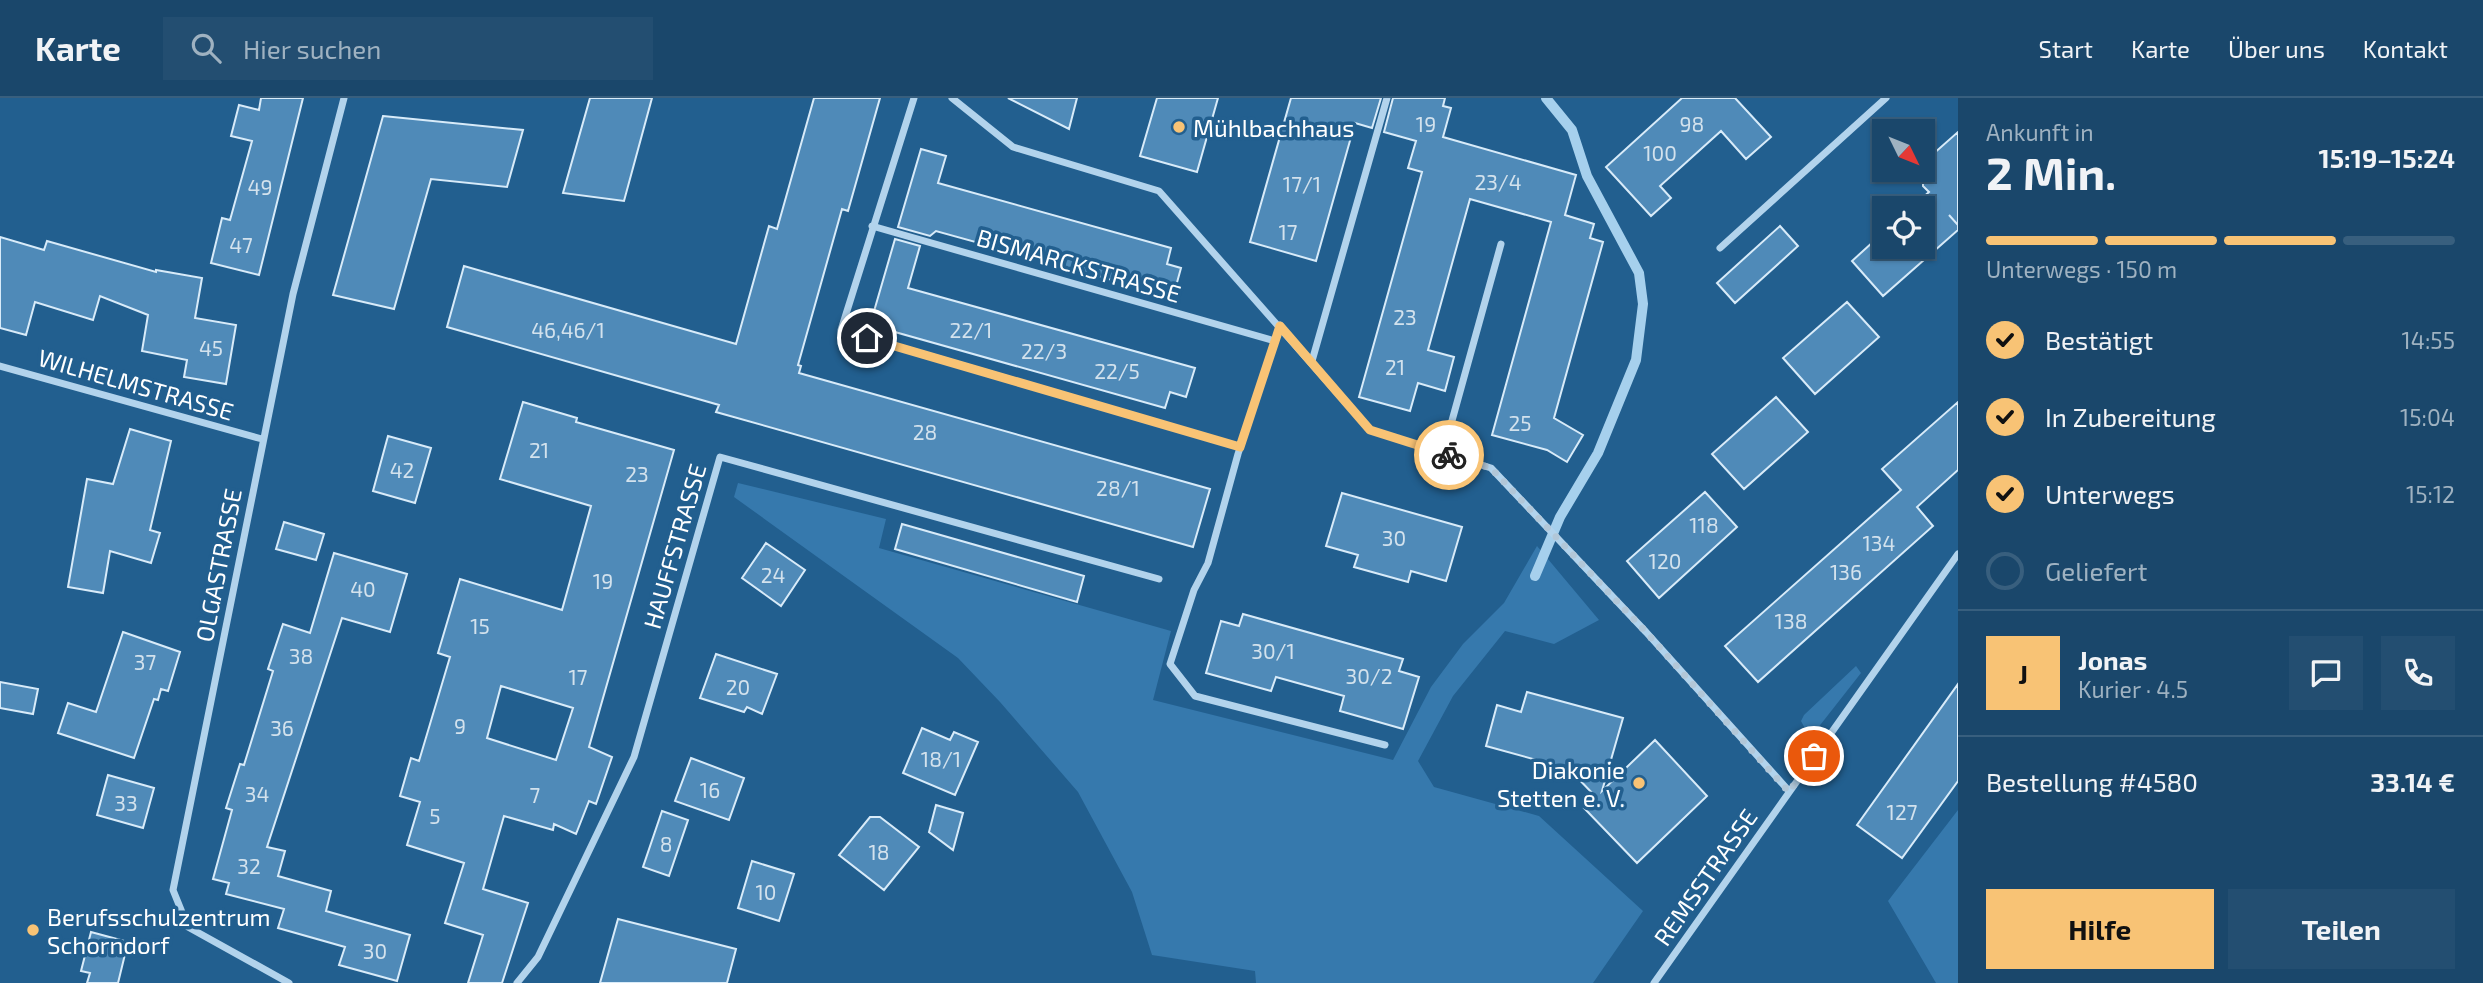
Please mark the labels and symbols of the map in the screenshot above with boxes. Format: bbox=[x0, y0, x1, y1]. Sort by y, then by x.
house number: 19 bbox=[1416, 111, 1436, 136]
house number: 98 bbox=[1680, 111, 1704, 136]
place label: Mühlbachhaus bbox=[1193, 113, 1354, 142]
marker: Mühlbachhaus bbox=[1171, 119, 1187, 135]
north arrow bbox=[1872, 119, 1936, 182]
house number: 100 bbox=[1643, 140, 1677, 165]
house number: 23/4 bbox=[1474, 169, 1522, 194]
house number: 17/1 bbox=[1283, 171, 1321, 196]
house number: 49 bbox=[248, 174, 272, 199]
house number: 17 bbox=[1278, 219, 1298, 244]
street label: BISMARCKSTRASSE bbox=[974, 222, 1184, 308]
house number: 47 bbox=[229, 232, 253, 257]
house number: 23 bbox=[1393, 304, 1417, 329]
pin bbox=[837, 308, 897, 368]
house number: 46,46/1 bbox=[531, 317, 605, 342]
house number: 22/1 bbox=[950, 317, 992, 342]
house number: 45 bbox=[199, 335, 223, 360]
house number: 22/3 bbox=[1021, 338, 1067, 363]
street label: WILHELMSTRASSE bbox=[35, 342, 237, 426]
house number: 21 bbox=[1385, 354, 1405, 379]
house number: 22/5 bbox=[1094, 358, 1140, 383]
house number: 25 bbox=[1508, 410, 1532, 435]
house number: 28 bbox=[913, 419, 937, 444]
courier bbox=[1414, 420, 1484, 490]
house number: 21 bbox=[529, 437, 549, 462]
house number: 42 bbox=[390, 457, 414, 482]
street label: HAUFFSTRASSE bbox=[637, 460, 711, 632]
house number: 23 bbox=[625, 461, 649, 486]
house number: 28/1 bbox=[1096, 475, 1140, 500]
street label: OLGASTRASSE bbox=[189, 486, 247, 644]
house number: 118 bbox=[1689, 512, 1719, 537]
house number: 30 bbox=[1382, 525, 1406, 550]
house number: 134 bbox=[1863, 530, 1895, 555]
house number: 120 bbox=[1649, 548, 1681, 573]
house number: 136 bbox=[1830, 559, 1862, 584]
house number: 24 bbox=[761, 562, 785, 587]
house number: 19 bbox=[593, 568, 613, 593]
house number: 40 bbox=[350, 576, 376, 601]
house number: 138 bbox=[1775, 608, 1807, 633]
house number: 15 bbox=[470, 613, 490, 638]
house number: 30/1 bbox=[1251, 638, 1295, 663]
house number: 38 bbox=[289, 643, 313, 668]
house number: 37 bbox=[134, 649, 156, 674]
house number: 30/2 bbox=[1346, 663, 1393, 688]
house number: 17 bbox=[568, 664, 588, 689]
house number: 20 bbox=[726, 674, 750, 699]
house number: 9 bbox=[454, 713, 466, 738]
house number: 36 bbox=[270, 715, 294, 740]
pin bbox=[1784, 726, 1844, 786]
house number: 18/1 bbox=[921, 746, 961, 771]
place label: Diakonie Stetten e. V. bbox=[1497, 755, 1625, 812]
marker: Diakonie Stetten e. V. bbox=[1631, 775, 1647, 791]
house number: 16 bbox=[700, 777, 720, 802]
house number: 34 bbox=[245, 781, 269, 806]
house number: 7 bbox=[530, 782, 541, 807]
house number: 33 bbox=[114, 790, 138, 815]
house number: 127 bbox=[1887, 799, 1918, 824]
house number: 5 bbox=[429, 803, 441, 828]
street label: REMSSTRASSE bbox=[1647, 803, 1763, 951]
house number: 8 bbox=[660, 831, 672, 856]
house number: 18 bbox=[868, 839, 890, 864]
house number: 32 bbox=[237, 853, 261, 878]
house number: 10 bbox=[755, 879, 777, 904]
place label: Berufsschulzentrum Schorndorf bbox=[47, 902, 271, 959]
marker: Berufsschulzentrum Schorndorf bbox=[25, 922, 41, 938]
house number: 30 bbox=[363, 938, 387, 963]

